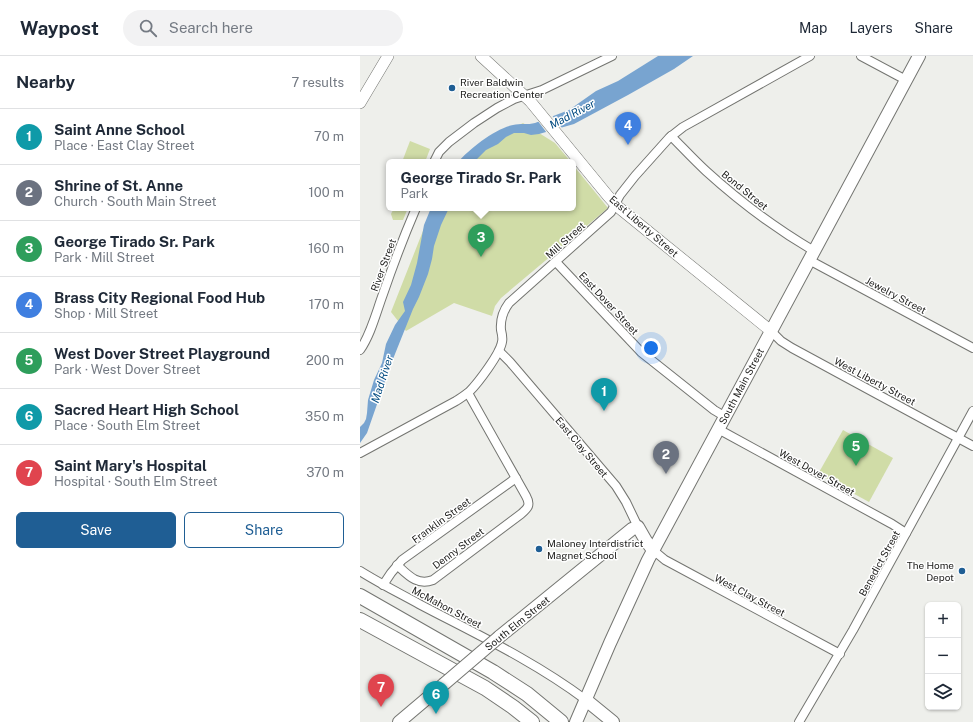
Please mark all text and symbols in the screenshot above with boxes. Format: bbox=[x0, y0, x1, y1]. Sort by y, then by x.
search box bbox=[123, 10, 403, 46]
text: Waypost bbox=[20, 17, 99, 39]
icon: search bbox=[137, 17, 159, 39]
text: Search here bbox=[169, 19, 253, 36]
text: Map bbox=[799, 20, 827, 36]
text: Layers bbox=[849, 20, 893, 36]
text: Share bbox=[915, 20, 953, 36]
text: Nearby bbox=[16, 72, 75, 92]
text: 7 results bbox=[291, 75, 344, 90]
place label: River Baldwin Recreation Center bbox=[460, 76, 544, 100]
marker: River Baldwin Recreation Center bbox=[447, 83, 457, 93]
water label: Mad River bbox=[547, 97, 597, 131]
pin: 4 bbox=[615, 112, 641, 145]
text: Saint Anne School bbox=[54, 121, 185, 138]
text: 1 bbox=[26, 129, 32, 144]
text: 70 m bbox=[314, 129, 344, 144]
text: Place · East Clay Street bbox=[54, 138, 194, 153]
popup bbox=[386, 159, 576, 211]
street label: Bond Street bbox=[720, 168, 771, 212]
text: George Tirado Sr. Park bbox=[401, 169, 561, 186]
text: Shrine of St. Anne bbox=[54, 177, 183, 194]
text: 2 bbox=[25, 185, 33, 200]
text: 100 m bbox=[308, 185, 344, 200]
text: Park bbox=[401, 186, 428, 201]
street label: East Liberty Street bbox=[607, 193, 681, 259]
text: Church · South Main Street bbox=[54, 194, 217, 209]
street label: Mill Street bbox=[543, 219, 587, 261]
pin: 3 bbox=[468, 224, 494, 257]
text: George Tirado Sr. Park bbox=[54, 233, 215, 250]
street label: River Street bbox=[368, 237, 398, 293]
text: 3 bbox=[25, 241, 33, 256]
text: 160 m bbox=[308, 241, 344, 256]
text: Park · Mill Street bbox=[54, 250, 155, 265]
street label: East Dover Street bbox=[577, 269, 641, 337]
street label: Jewelry Street bbox=[864, 274, 928, 316]
text: Brass City Regional Food Hub bbox=[54, 289, 265, 306]
text: 4 bbox=[25, 297, 33, 312]
text: 170 m bbox=[309, 297, 344, 312]
text: Shop · Mill Street bbox=[54, 306, 158, 321]
your location bbox=[641, 338, 661, 358]
text: West Dover Street Playground bbox=[54, 345, 270, 362]
street label: South Main Street bbox=[716, 346, 766, 426]
text: 5 bbox=[25, 353, 33, 368]
text: 200 m bbox=[306, 353, 344, 368]
water label: Mad River bbox=[369, 353, 396, 404]
street label: West Liberty Street bbox=[832, 354, 918, 408]
text: Park · West Dover Street bbox=[54, 362, 201, 377]
pin: 1 bbox=[591, 378, 617, 411]
text: Sacred Heart High School bbox=[54, 401, 239, 418]
text: 6 bbox=[25, 409, 33, 424]
text: 350 m bbox=[305, 409, 344, 424]
street label: East Clay Street bbox=[553, 414, 611, 480]
text: Place · South Elm Street bbox=[54, 418, 200, 433]
pin: 5 bbox=[843, 433, 869, 466]
pin: 2 bbox=[653, 441, 679, 474]
street label: West Dover Street bbox=[777, 446, 857, 498]
text: Saint Mary's Hospital bbox=[54, 457, 207, 474]
text: 7 bbox=[25, 465, 33, 480]
text: 370 m bbox=[306, 465, 344, 480]
text: Hospital · South Elm Street bbox=[54, 474, 218, 489]
street label: Franklin Street bbox=[409, 495, 473, 545]
button: Save bbox=[16, 512, 176, 548]
button: Share bbox=[184, 512, 344, 548]
street label: Denny Street bbox=[430, 525, 486, 571]
street label: Benedict Street bbox=[856, 528, 902, 598]
place label: Maloney Interdistrict Magnet School bbox=[547, 537, 643, 561]
marker: Maloney Interdistrict Magnet School bbox=[534, 544, 544, 554]
place label: The Home Depot bbox=[907, 559, 954, 583]
marker: The Home Depot bbox=[957, 566, 967, 576]
street label: West Clay Street bbox=[713, 571, 787, 619]
street label: McMahon Street bbox=[410, 584, 484, 631]
street label: South Elm Street bbox=[482, 593, 552, 653]
map controls bbox=[925, 602, 961, 710]
button: + bbox=[925, 602, 961, 638]
button: − bbox=[925, 638, 961, 674]
pin: 7 bbox=[368, 674, 394, 707]
button: layers bbox=[925, 674, 961, 710]
pin: 6 bbox=[423, 681, 449, 714]

